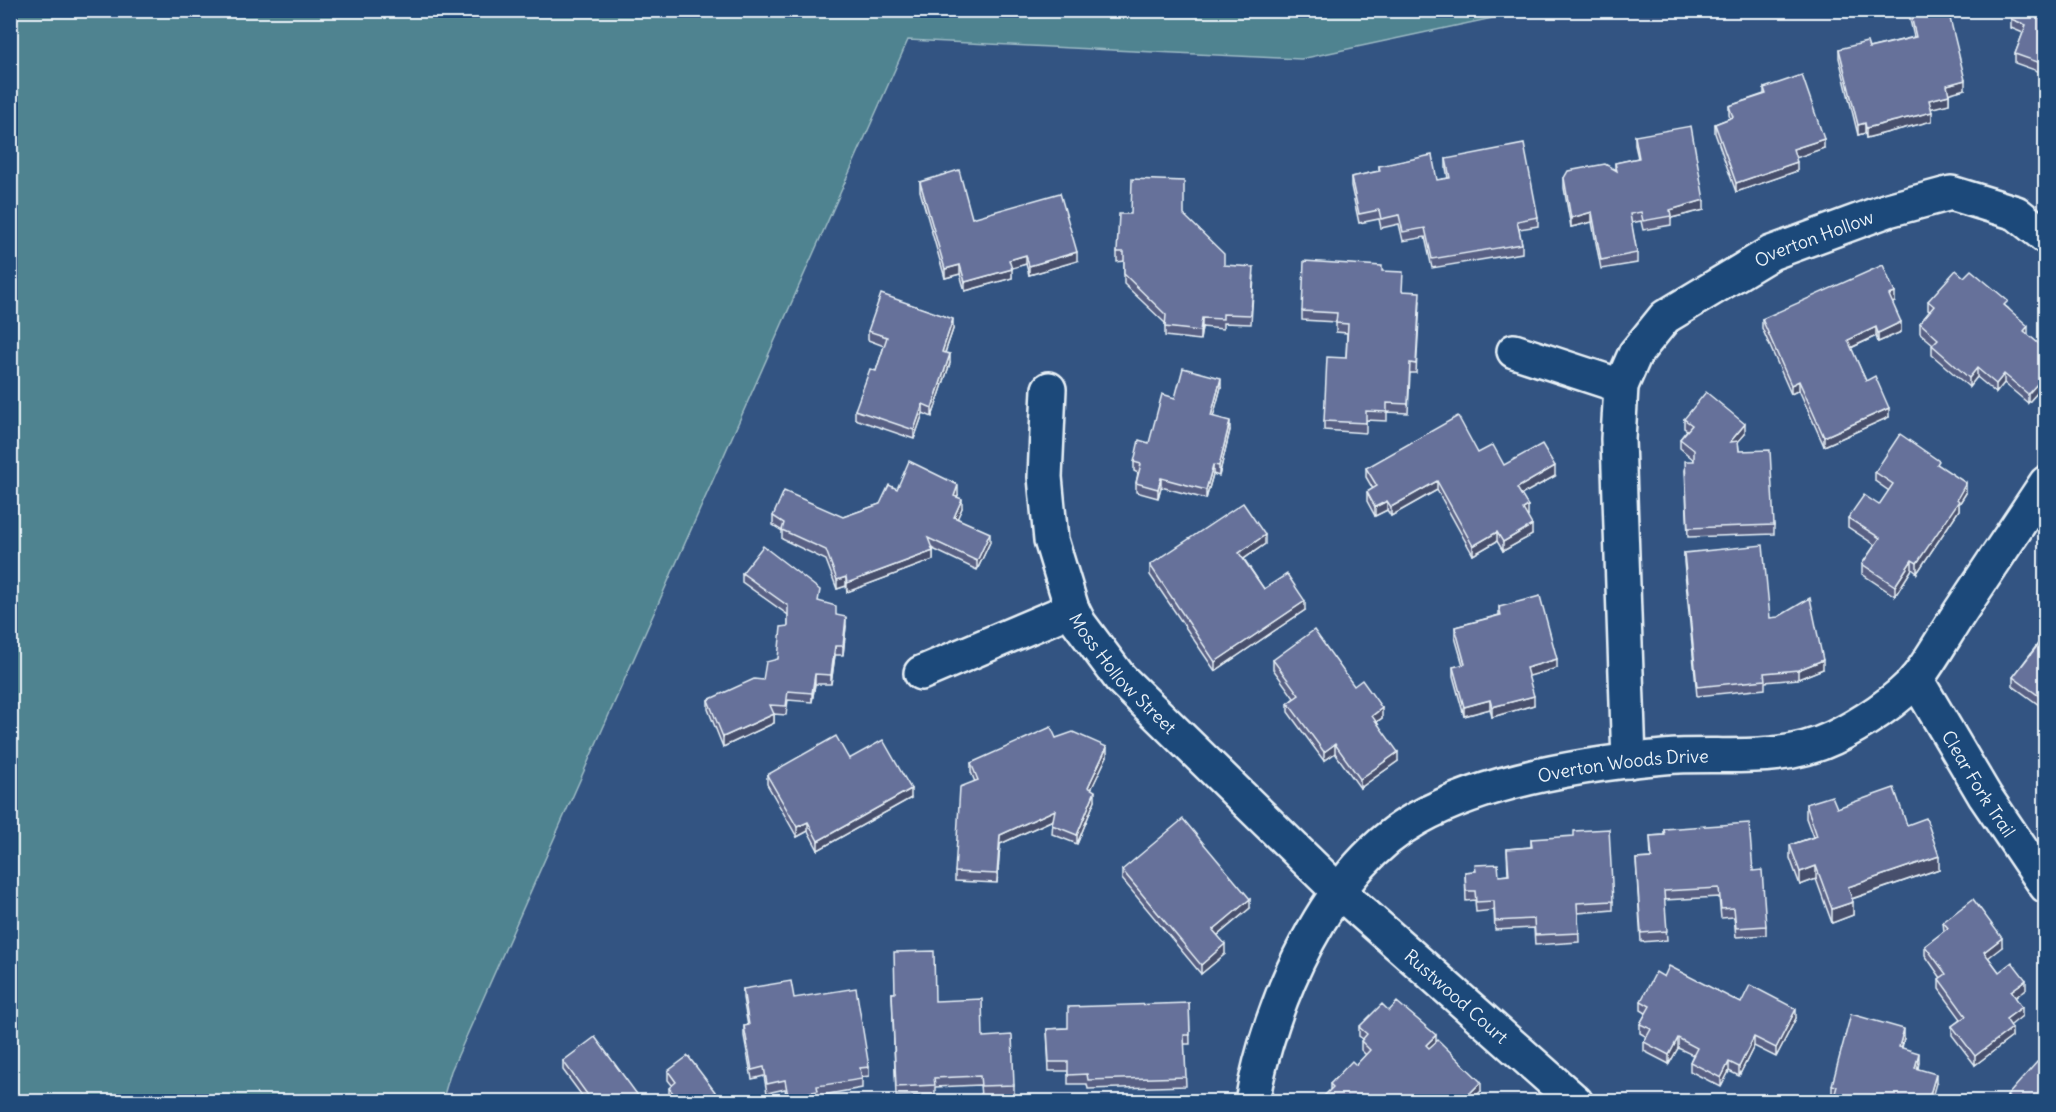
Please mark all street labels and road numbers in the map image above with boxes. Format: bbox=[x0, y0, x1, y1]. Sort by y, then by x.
street label: Overton Hollow bbox=[1750, 205, 1877, 272]
street label: Moss Hollow Street bbox=[1064, 609, 1182, 738]
street label: Clear Fork Trail bbox=[1937, 726, 2021, 841]
street label: Overton Woods Drive bbox=[1535, 744, 1709, 787]
street label: Rustwood Court bbox=[1400, 944, 1513, 1048]

